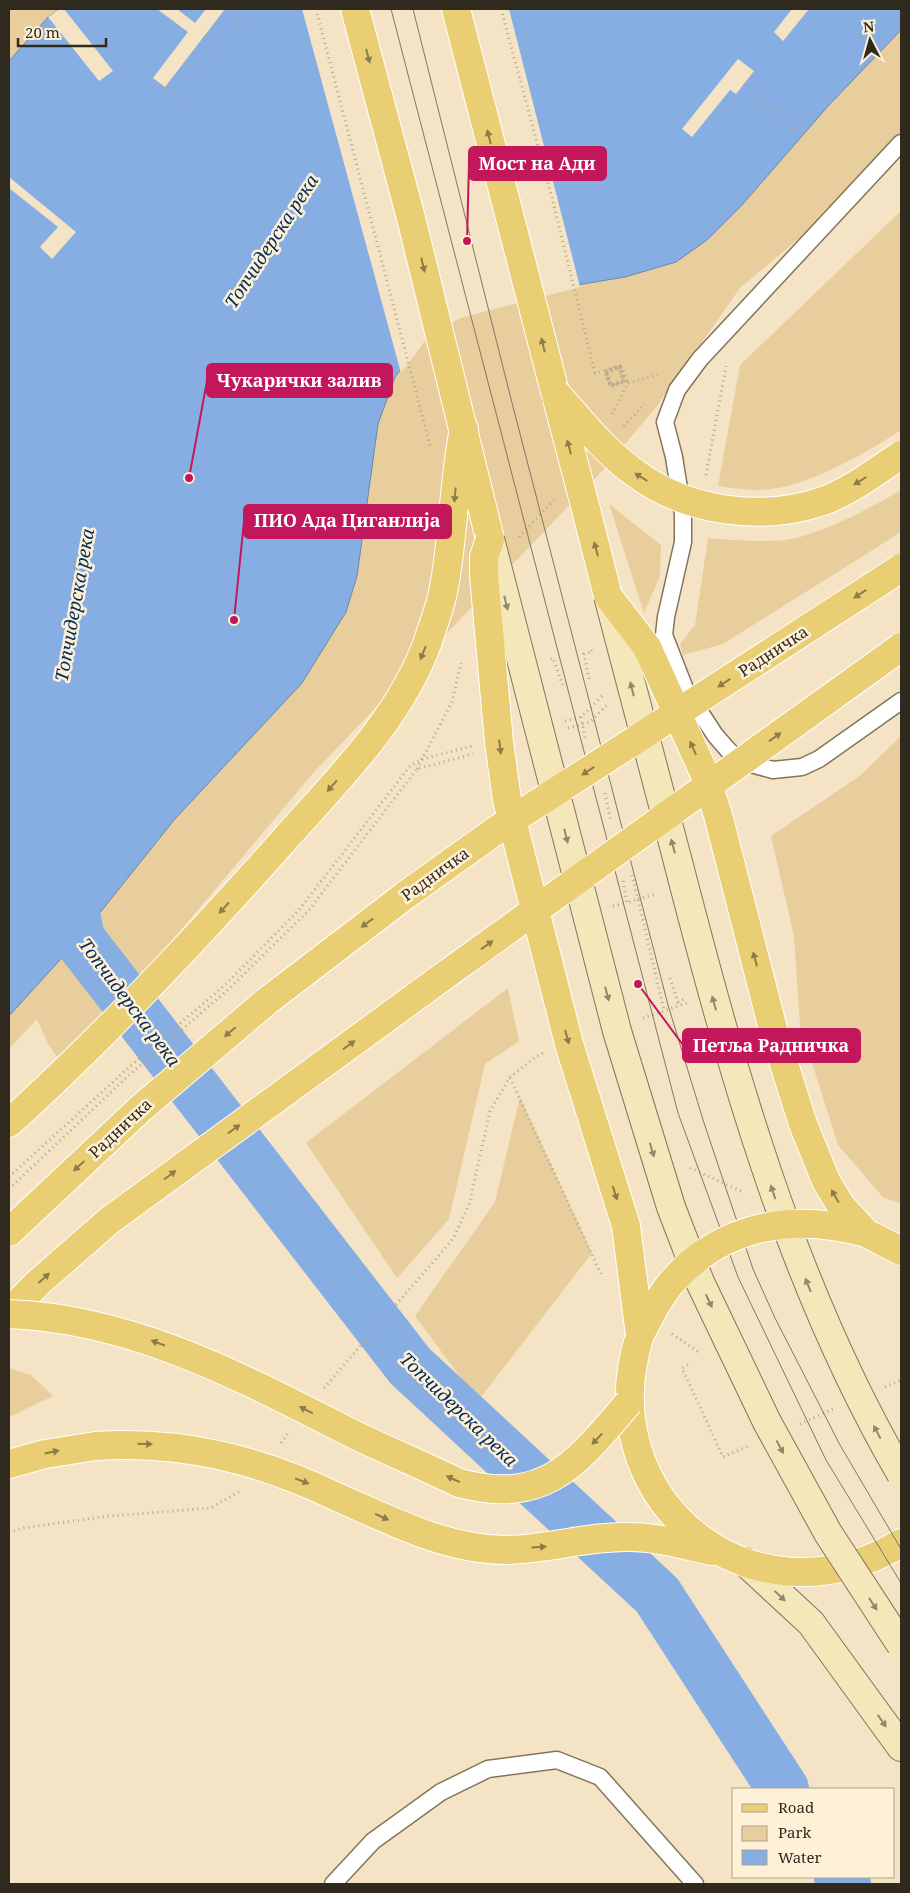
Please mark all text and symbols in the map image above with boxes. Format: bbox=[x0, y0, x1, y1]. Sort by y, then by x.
scale bar bbox=[18, 15, 105, 47]
north arrow bbox=[845, 15, 895, 65]
text: N bbox=[862, 17, 875, 37]
text: 20 m bbox=[25, 22, 60, 42]
one-way arrow bbox=[364, 48, 372, 63]
one-way arrow bbox=[485, 129, 493, 144]
callout: Мост на Ади bbox=[469, 147, 606, 180]
text: Мост на Ади bbox=[479, 151, 595, 175]
water label: Топчидерска река bbox=[219, 169, 323, 313]
one-way arrow bbox=[419, 258, 427, 273]
one-way arrow bbox=[538, 338, 546, 353]
callout: Чукарички залив bbox=[207, 364, 392, 397]
text: Чукарички залив bbox=[217, 368, 382, 392]
one-way arrow bbox=[565, 440, 573, 455]
one-way arrow bbox=[634, 472, 647, 481]
one-way arrow bbox=[854, 477, 867, 486]
one-way arrow bbox=[450, 487, 458, 503]
callout: ПИО Ада Циганлија bbox=[244, 505, 451, 538]
text: ПИО Ада Циганлија bbox=[254, 508, 441, 532]
water label: Топчидерска река bbox=[49, 527, 99, 683]
one-way arrow bbox=[592, 542, 600, 557]
one-way arrow bbox=[854, 589, 867, 599]
one-way arrow bbox=[502, 596, 510, 611]
street label: Радничка bbox=[734, 620, 812, 682]
one-way arrow bbox=[418, 646, 426, 660]
one-way arrow bbox=[717, 678, 731, 687]
one-way arrow bbox=[628, 681, 636, 696]
one-way arrow bbox=[768, 731, 781, 742]
one-way arrow bbox=[496, 739, 504, 755]
one-way arrow bbox=[688, 741, 696, 755]
one-way arrow bbox=[581, 766, 594, 776]
one-way arrow bbox=[326, 780, 337, 793]
one-way arrow bbox=[562, 829, 570, 844]
one-way arrow bbox=[669, 838, 677, 853]
street label: Радничка bbox=[397, 842, 473, 906]
one-way arrow bbox=[218, 902, 230, 914]
one-way arrow bbox=[361, 918, 374, 929]
water label: Топчидерска река bbox=[74, 933, 186, 1071]
one-way arrow bbox=[480, 939, 493, 950]
one-way arrow bbox=[751, 952, 759, 967]
one-way arrow bbox=[603, 986, 611, 1001]
one-way arrow bbox=[709, 996, 717, 1011]
one-way arrow bbox=[223, 1027, 236, 1038]
callout: Петља Радничка bbox=[683, 1029, 860, 1062]
one-way arrow bbox=[563, 1030, 571, 1045]
text: Петља Радничка bbox=[693, 1033, 850, 1057]
one-way arrow bbox=[342, 1040, 356, 1050]
street label: Радничка bbox=[84, 1093, 156, 1163]
one-way arrow bbox=[227, 1124, 240, 1134]
one-way arrow bbox=[649, 1142, 657, 1157]
one-way arrow bbox=[73, 1160, 85, 1172]
one-way arrow bbox=[163, 1170, 176, 1181]
one-way arrow bbox=[769, 1184, 776, 1199]
one-way arrow bbox=[611, 1185, 619, 1200]
one-way arrow bbox=[830, 1189, 839, 1202]
one-way arrow bbox=[37, 1272, 49, 1284]
one-way arrow bbox=[804, 1277, 812, 1292]
one-way arrow bbox=[705, 1293, 713, 1308]
one-way arrow bbox=[150, 1339, 165, 1347]
water label: Топчидерска река bbox=[395, 1347, 523, 1471]
one-way arrow bbox=[299, 1406, 313, 1414]
one-way arrow bbox=[873, 1425, 881, 1439]
one-way arrow bbox=[591, 1433, 603, 1445]
one-way arrow bbox=[776, 1439, 784, 1454]
one-way arrow bbox=[137, 1441, 153, 1449]
one-way arrow bbox=[44, 1448, 60, 1456]
one-way arrow bbox=[446, 1475, 460, 1483]
one-way arrow bbox=[295, 1478, 310, 1485]
one-way arrow bbox=[375, 1513, 389, 1521]
one-way arrow bbox=[531, 1543, 547, 1551]
one-way arrow bbox=[774, 1590, 786, 1602]
one-way arrow bbox=[868, 1597, 877, 1611]
one-way arrow bbox=[877, 1714, 887, 1728]
legend bbox=[732, 1788, 895, 1878]
text: Road bbox=[778, 1797, 814, 1817]
text: Park bbox=[778, 1822, 812, 1842]
text: Water bbox=[778, 1847, 821, 1867]

